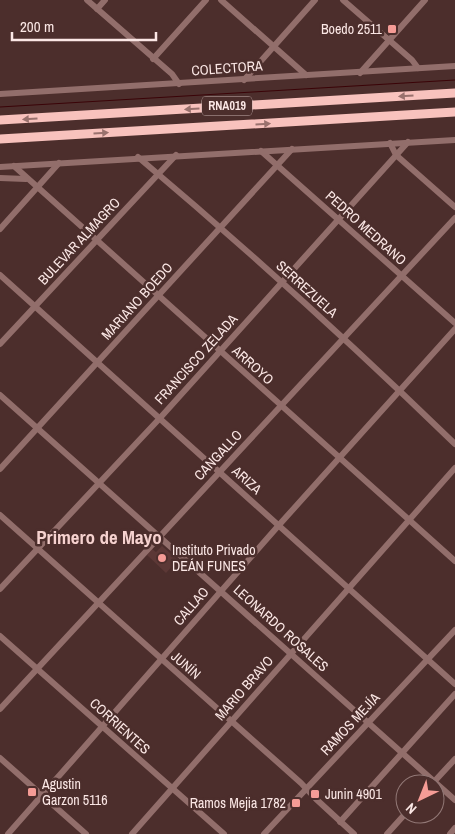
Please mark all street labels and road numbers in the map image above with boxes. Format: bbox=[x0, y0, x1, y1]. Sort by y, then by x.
street label: COLECTORA bbox=[191, 57, 264, 79]
road number: RNA019 bbox=[202, 96, 252, 115]
street label: PEDRO MEDRANO bbox=[322, 187, 410, 269]
street label: BULEVAR ALMAGRO bbox=[34, 194, 124, 288]
street label: SERREZUELA bbox=[273, 257, 342, 322]
street label: MARIANO BOEDO bbox=[97, 258, 177, 344]
street label: FRANCISCO ZELADA bbox=[151, 310, 242, 408]
street label: ARROYO bbox=[228, 341, 278, 388]
street label: CANGALLO bbox=[190, 426, 246, 484]
street label: ARIZA bbox=[228, 461, 266, 498]
street label: LEONARDO ROSALES bbox=[230, 581, 333, 676]
street label: CALLAO bbox=[169, 583, 213, 629]
street label: JUNÍN bbox=[167, 647, 205, 683]
street label: MARIO BRAVO bbox=[211, 652, 277, 724]
street label: RAMOS MEJÍA bbox=[316, 689, 384, 759]
street label: CORRIENTES bbox=[86, 694, 154, 758]

